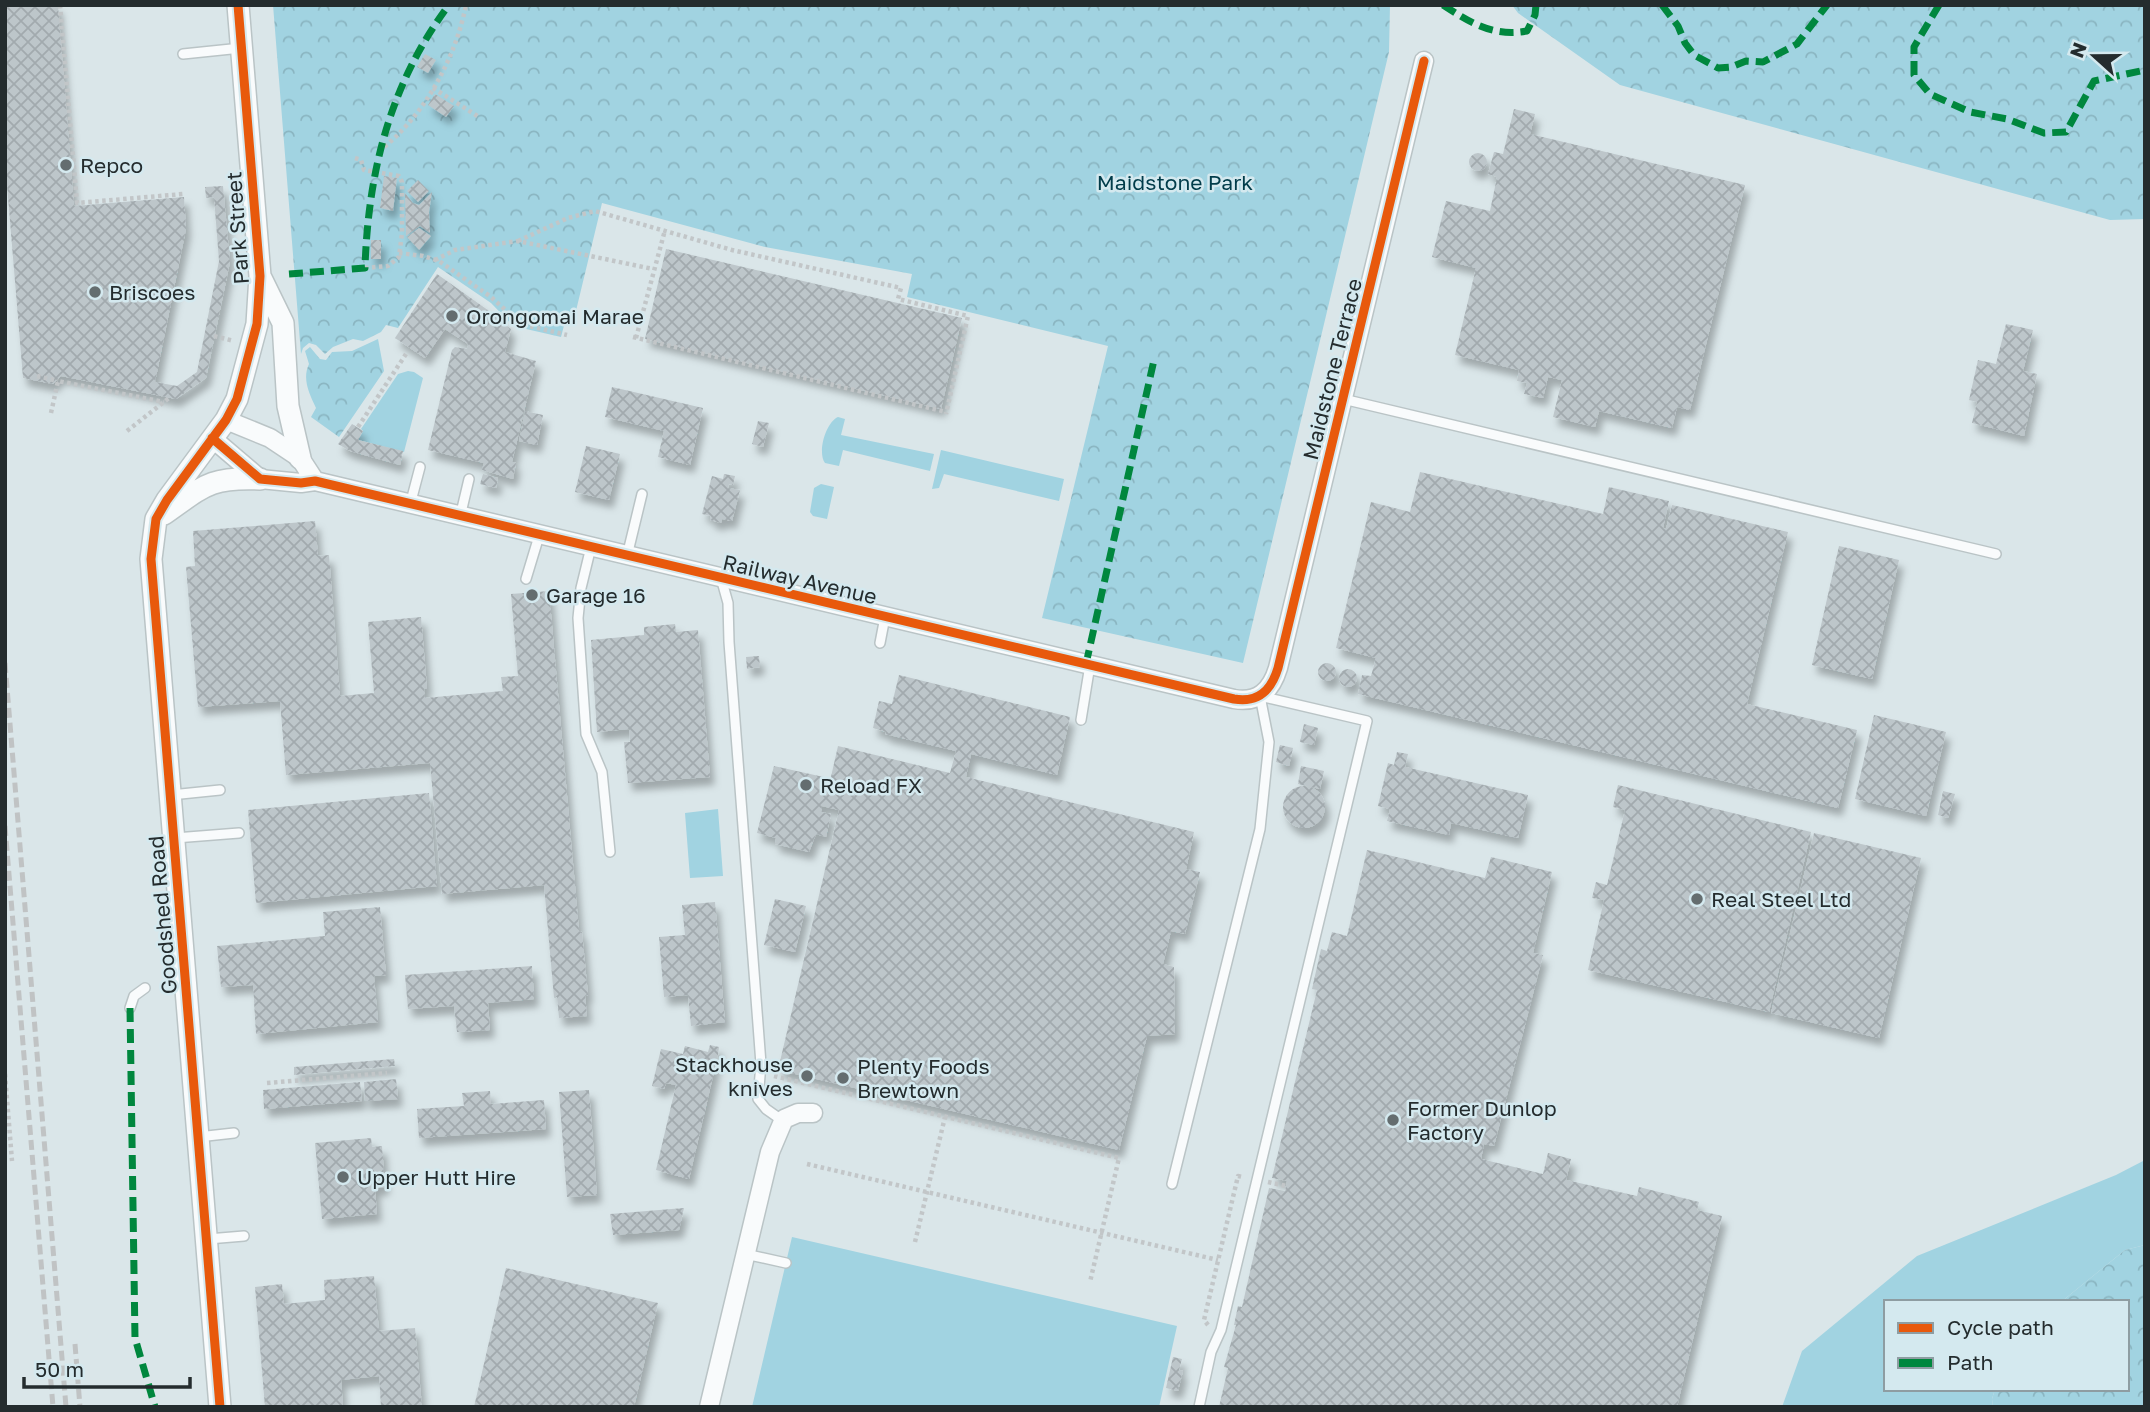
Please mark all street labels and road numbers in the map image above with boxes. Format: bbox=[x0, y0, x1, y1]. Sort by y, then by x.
street label: Park Street bbox=[220, 171, 254, 285]
street label: Maidstone Terrace bbox=[1297, 276, 1367, 462]
street label: Railway Avenue bbox=[720, 549, 880, 609]
street label: Goodshed Road bbox=[142, 835, 182, 995]

